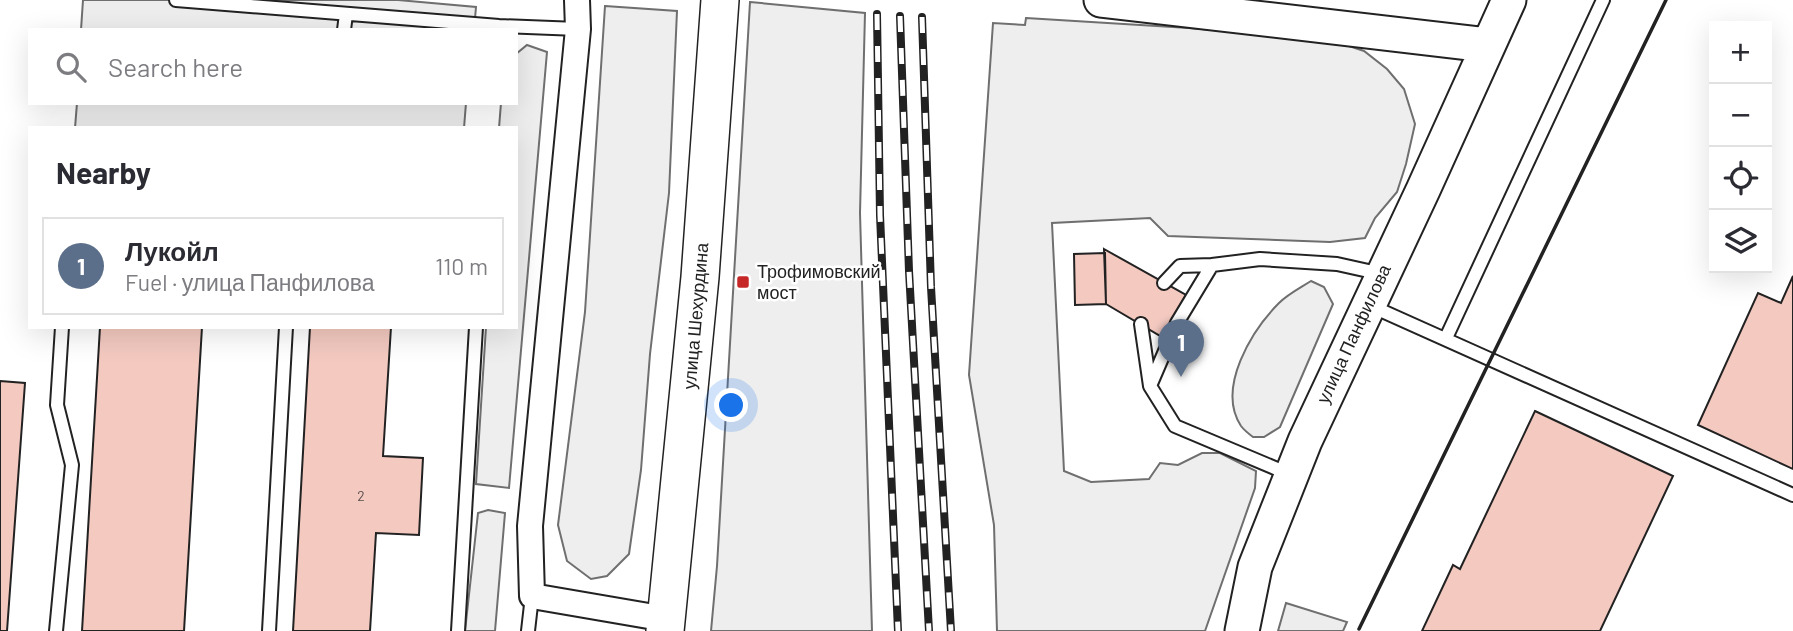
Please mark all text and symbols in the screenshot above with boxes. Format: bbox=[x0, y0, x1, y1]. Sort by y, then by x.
map controls bbox=[1709, 21, 1772, 273]
button: + bbox=[1709, 21, 1772, 84]
search box bbox=[28, 28, 518, 105]
icon: search bbox=[52, 48, 90, 86]
text: Search here bbox=[108, 51, 243, 82]
button: − bbox=[1709, 84, 1772, 147]
button: locate bbox=[1709, 147, 1772, 210]
text: Nearby bbox=[56, 154, 151, 190]
button: layers bbox=[1709, 210, 1772, 273]
text: Лукойл bbox=[125, 235, 219, 266]
street label: улица Шехурдина bbox=[678, 241, 712, 390]
text: 1 bbox=[77, 252, 85, 280]
text: 110 m bbox=[435, 252, 488, 280]
place label: Трофимовский мост bbox=[757, 260, 881, 303]
street label: улица Панфилова bbox=[1311, 260, 1395, 407]
text: Fuel · улица Панфилова bbox=[125, 268, 374, 296]
marker: Трофимовский мост bbox=[735, 274, 751, 290]
pin: 1 bbox=[1158, 319, 1204, 377]
your location bbox=[714, 388, 748, 422]
house number: 2 bbox=[357, 487, 365, 504]

